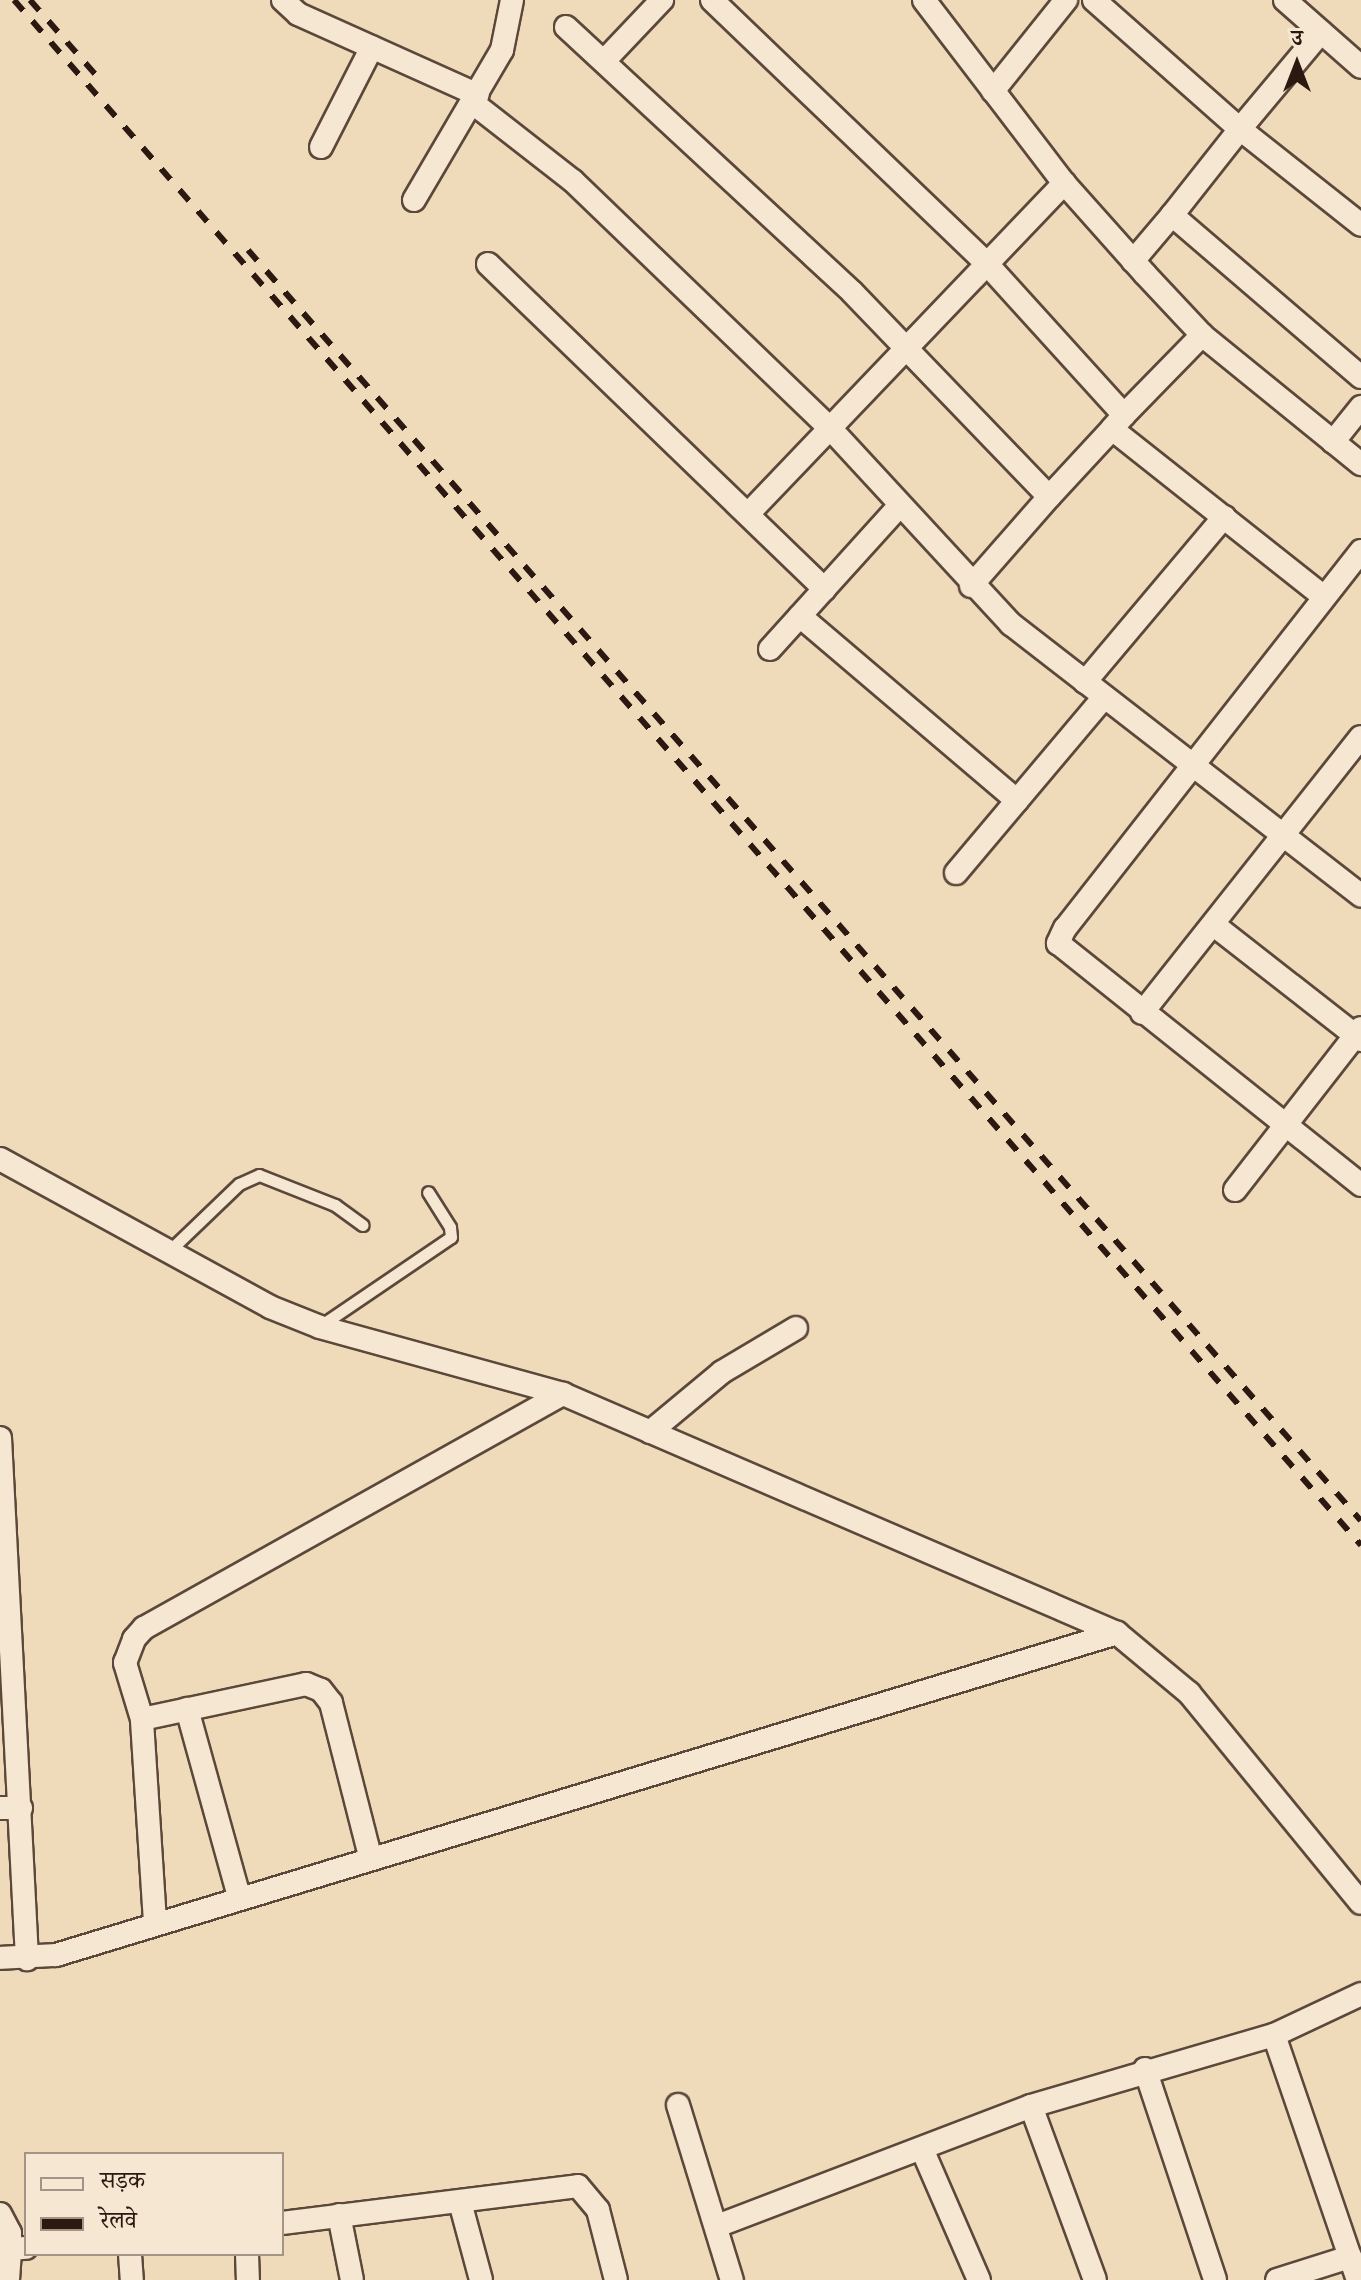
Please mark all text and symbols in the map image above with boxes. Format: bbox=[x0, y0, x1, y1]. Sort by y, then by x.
north arrow bbox=[1257, 24, 1337, 104]
text: उ bbox=[1291, 24, 1303, 55]
legend bbox=[24, 2152, 284, 2256]
text: सड़क bbox=[100, 2165, 145, 2199]
text: रेलवे bbox=[100, 2205, 137, 2239]

